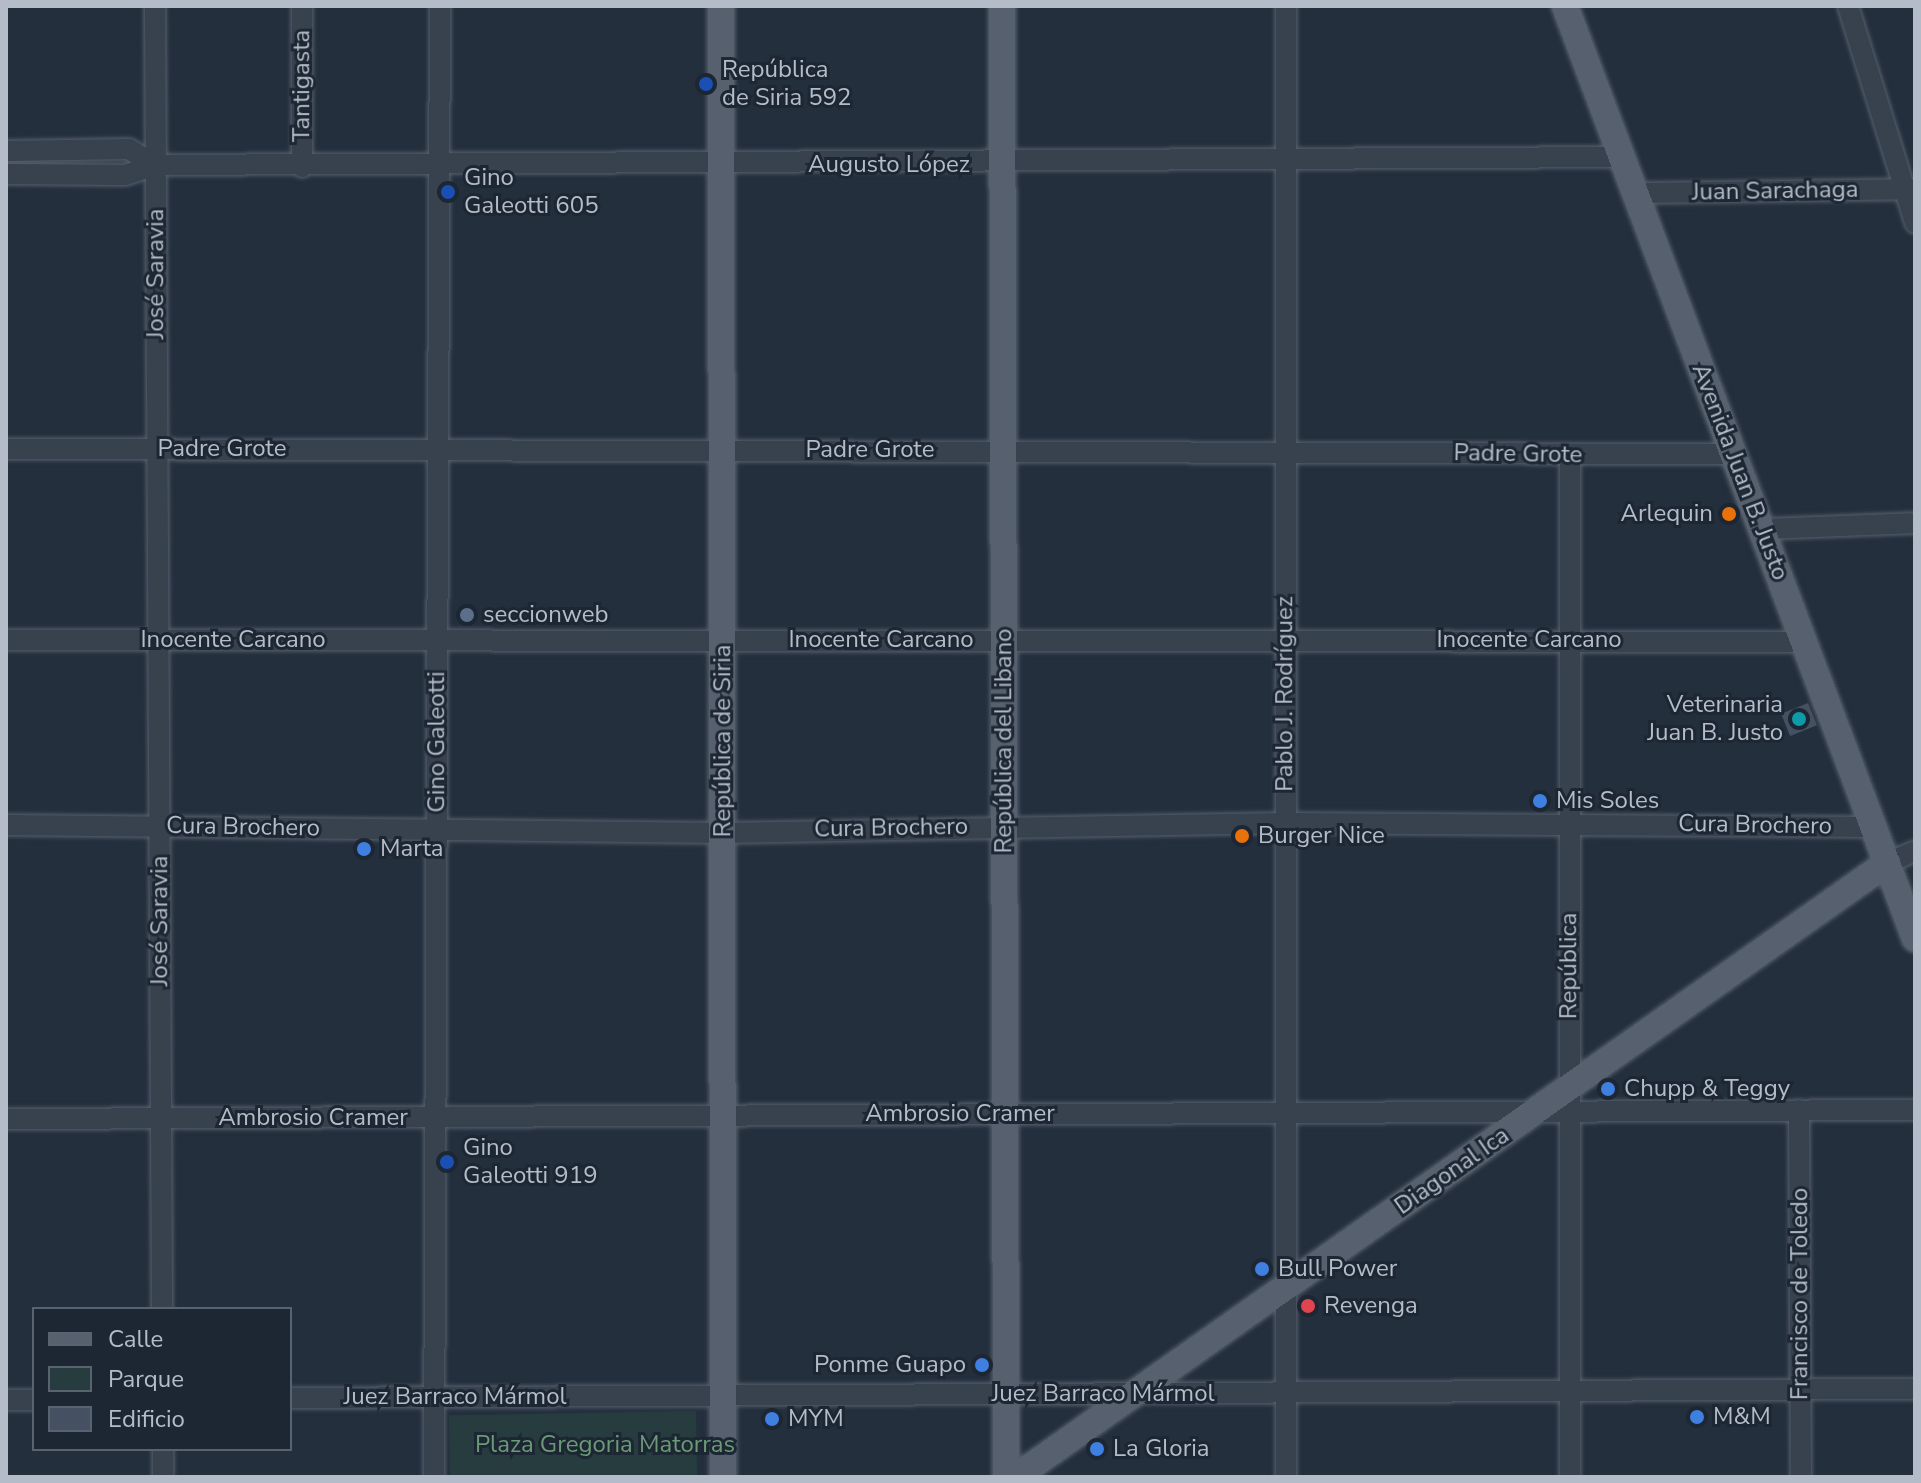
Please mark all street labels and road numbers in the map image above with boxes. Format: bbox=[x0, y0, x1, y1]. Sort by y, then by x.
street label: Tantigasta bbox=[288, 30, 316, 142]
street label: Augusto López bbox=[808, 151, 970, 179]
street label: Juan Sarachaga bbox=[1691, 175, 1859, 207]
street label: José Saravia bbox=[142, 209, 170, 339]
street label: Avenida Juan B. Justo bbox=[1685, 360, 1795, 584]
street label: Padre Grote bbox=[158, 435, 286, 463]
street label: Padre Grote bbox=[806, 436, 934, 464]
street label: Padre Grote bbox=[1453, 438, 1583, 470]
street label: Pablo J. Rodríguez bbox=[1271, 596, 1299, 792]
street label: Inocente Carcano bbox=[140, 626, 326, 654]
street label: Inocente Carcano bbox=[788, 626, 974, 654]
street label: Inocente Carcano bbox=[1436, 626, 1622, 654]
street label: República del Libano bbox=[990, 629, 1018, 853]
street label: República de Siria bbox=[709, 645, 737, 837]
street label: Gino Galeotti bbox=[423, 671, 451, 813]
street label: Cura Brochero bbox=[1678, 809, 1832, 841]
street label: Cura Brochero bbox=[166, 811, 320, 843]
street label: Cura Brochero bbox=[814, 812, 968, 844]
street label: José Saravia bbox=[146, 856, 174, 986]
street label: República bbox=[1555, 913, 1583, 1019]
street label: Ambrosio Cramer bbox=[865, 1100, 1055, 1128]
street label: Ambrosio Cramer bbox=[218, 1104, 408, 1132]
street label: Diagonal Ica bbox=[1389, 1121, 1515, 1221]
street label: Francisco de Toledo bbox=[1786, 1188, 1814, 1400]
street label: Juez Barraco Mármol bbox=[991, 1380, 1215, 1408]
street label: Juez Barraco Mármol bbox=[343, 1383, 567, 1411]

